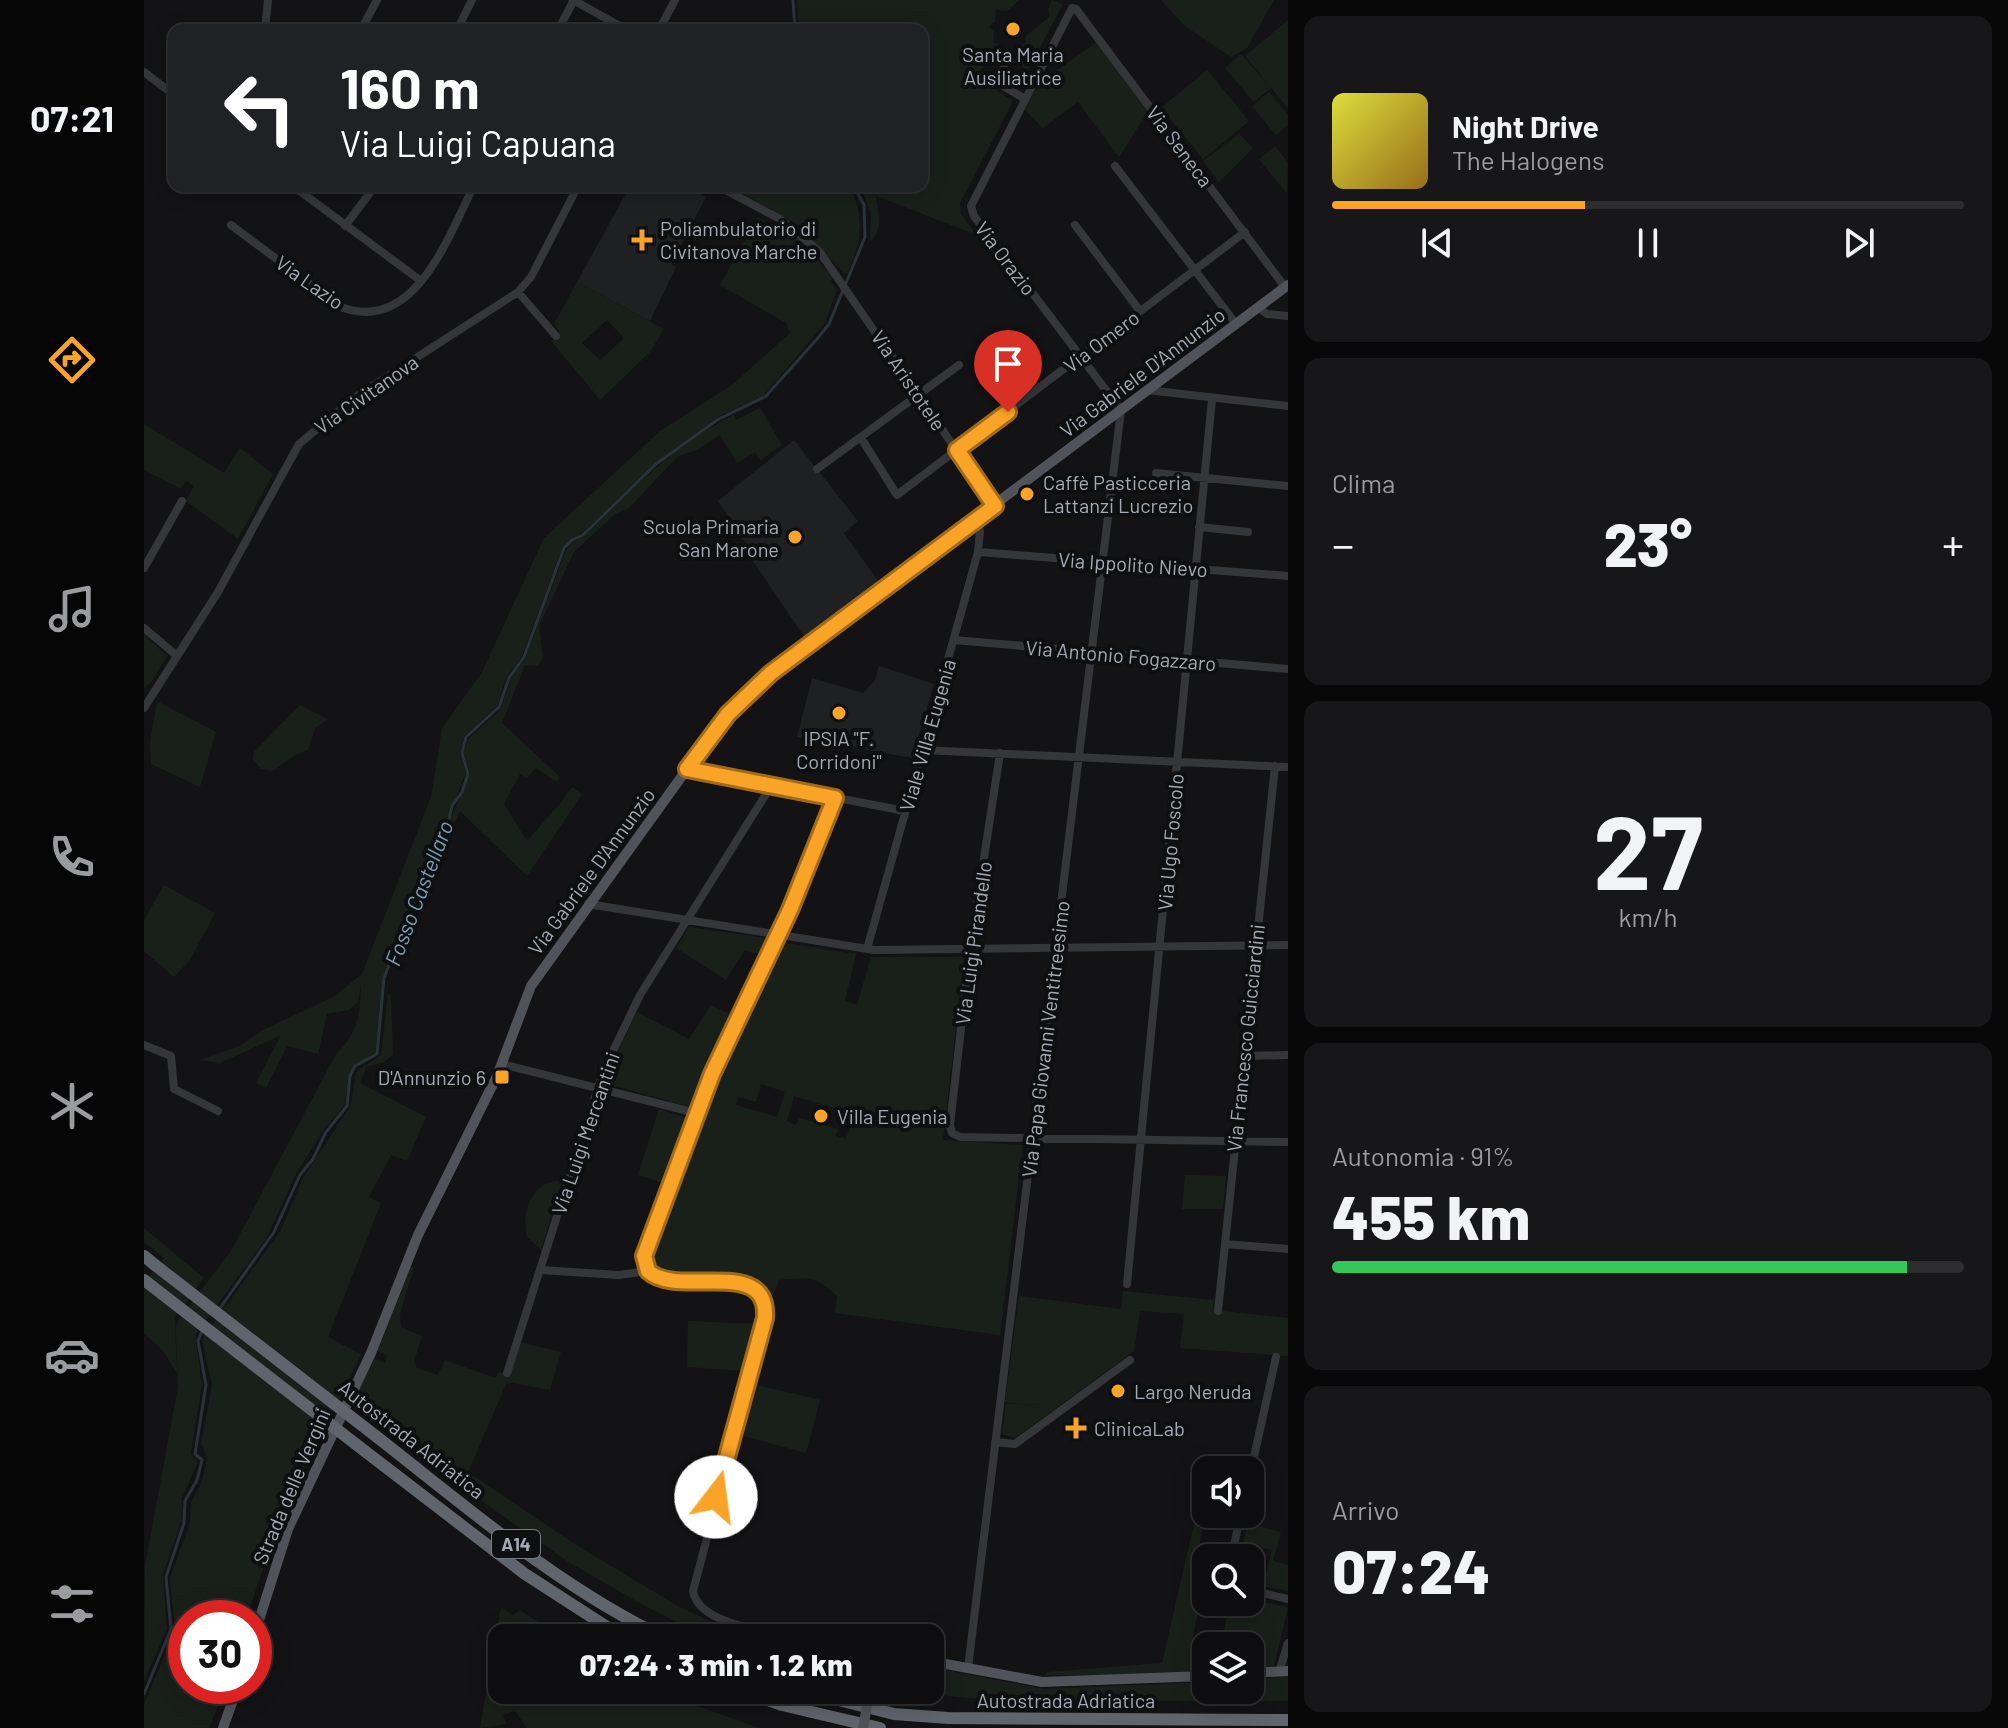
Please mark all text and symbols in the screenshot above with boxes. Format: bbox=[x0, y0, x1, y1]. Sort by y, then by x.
marker: Santa Maria Ausiliatrice bbox=[1004, 20, 1022, 38]
place label: Santa Maria Ausiliatrice bbox=[962, 42, 1064, 89]
text: 160 m bbox=[340, 53, 480, 120]
icon: left bbox=[208, 56, 312, 160]
text: 07:21 bbox=[30, 96, 114, 139]
street label: Via Seneca bbox=[1142, 101, 1218, 191]
text: Night Drive bbox=[1452, 108, 1599, 144]
text: Via Luigi Capuana bbox=[340, 121, 616, 164]
text: The Halogens bbox=[1452, 144, 1604, 175]
place label: Poliambulatorio di Civitanova Marche bbox=[660, 216, 817, 263]
street label: Via Orazio bbox=[971, 216, 1041, 300]
icon: previous bbox=[1415, 221, 1459, 265]
icon: pause bbox=[1626, 221, 1670, 265]
icon: next bbox=[1837, 221, 1881, 265]
marker: Poliambulatorio di Civitanova Marche bbox=[631, 229, 653, 251]
street label: Via Lazio bbox=[271, 250, 349, 314]
street label: Via Gabriele D'Annunzio bbox=[1055, 302, 1229, 442]
street label: Via Omero bbox=[1058, 305, 1144, 377]
street label: Via Aristotele bbox=[867, 325, 951, 435]
pin bbox=[974, 330, 1042, 412]
icon: directions bbox=[44, 332, 100, 388]
icon: arrive bbox=[986, 342, 1030, 386]
street label: Via Civitanova bbox=[310, 349, 422, 439]
text: Clima bbox=[1332, 467, 1395, 498]
place label: Caffè Pasticceria Lattanzi Lucrezio bbox=[1043, 470, 1193, 517]
marker: Caffè Pasticceria Lattanzi Lucrezio bbox=[1018, 485, 1036, 503]
text: 23° bbox=[1604, 507, 1692, 579]
place label: Scuola Primaria San Marone bbox=[643, 514, 779, 561]
text: − bbox=[1332, 517, 1354, 570]
text: + bbox=[1942, 517, 1964, 570]
marker: Scuola Primaria San Marone bbox=[786, 528, 804, 546]
street label: Via Ippolito Nievo bbox=[1057, 547, 1209, 581]
icon: music bbox=[44, 581, 100, 637]
street label: Via Antonio Fogazzaro bbox=[1025, 635, 1217, 675]
street label: Viale Villa Eugenia bbox=[894, 656, 960, 814]
marker: IPSIA "F. Corridoni" bbox=[830, 704, 848, 722]
place label: IPSIA "F. Corridoni" bbox=[796, 726, 882, 773]
street label: Via Ugo Foscolo bbox=[1152, 772, 1188, 912]
street label: Via Gabriele D'Annunzio bbox=[522, 783, 660, 959]
text: 27 bbox=[1593, 786, 1703, 911]
water label: Fosso Castellaro bbox=[378, 817, 458, 969]
icon: phone bbox=[44, 829, 100, 885]
street label: Via Luigi Pirandello bbox=[950, 860, 996, 1026]
street label: Via Papa Giovanni Ventitreesimo bbox=[1016, 899, 1074, 1179]
text: km/h bbox=[1619, 901, 1677, 932]
street label: Via Francesco Guicciardini bbox=[1221, 923, 1269, 1153]
street label: Via Luigi Mercantini bbox=[546, 1049, 624, 1217]
place label: D'Annunzio 6 bbox=[378, 1065, 486, 1089]
marker: D'Annunzio 6 bbox=[493, 1068, 511, 1086]
icon: climate bbox=[44, 1078, 100, 1134]
place label: Villa Eugenia bbox=[837, 1104, 948, 1128]
marker: Villa Eugenia bbox=[812, 1107, 830, 1125]
text: Autonomia · 91% bbox=[1332, 1140, 1514, 1171]
text: 455 km bbox=[1332, 1180, 1530, 1252]
icon: car bbox=[44, 1327, 100, 1383]
street label: Autostrada Adriatica bbox=[334, 1375, 490, 1503]
place label: Largo Neruda bbox=[1134, 1379, 1252, 1403]
marker: Largo Neruda bbox=[1109, 1382, 1127, 1400]
street label: Strada delle Vergini bbox=[247, 1404, 335, 1568]
place label: ClinicaLab bbox=[1094, 1416, 1185, 1440]
marker: ClinicaLab bbox=[1065, 1417, 1087, 1439]
position arrow bbox=[674, 1455, 758, 1539]
map controls bbox=[1192, 1456, 1264, 1704]
button: sound bbox=[1192, 1456, 1264, 1528]
text: Arrivo bbox=[1332, 1494, 1399, 1525]
road number: A14 bbox=[492, 1530, 540, 1558]
text: 07:24 bbox=[1332, 1534, 1490, 1606]
button: search bbox=[1192, 1544, 1264, 1616]
icon: filters bbox=[44, 1576, 100, 1632]
speed limit sign: 30 bbox=[168, 1600, 272, 1704]
button: layers bbox=[1192, 1632, 1264, 1704]
text: 07:24 · 3 min · 1.2 km bbox=[580, 1646, 852, 1682]
street label: Autostrada Adriatica bbox=[977, 1688, 1155, 1712]

